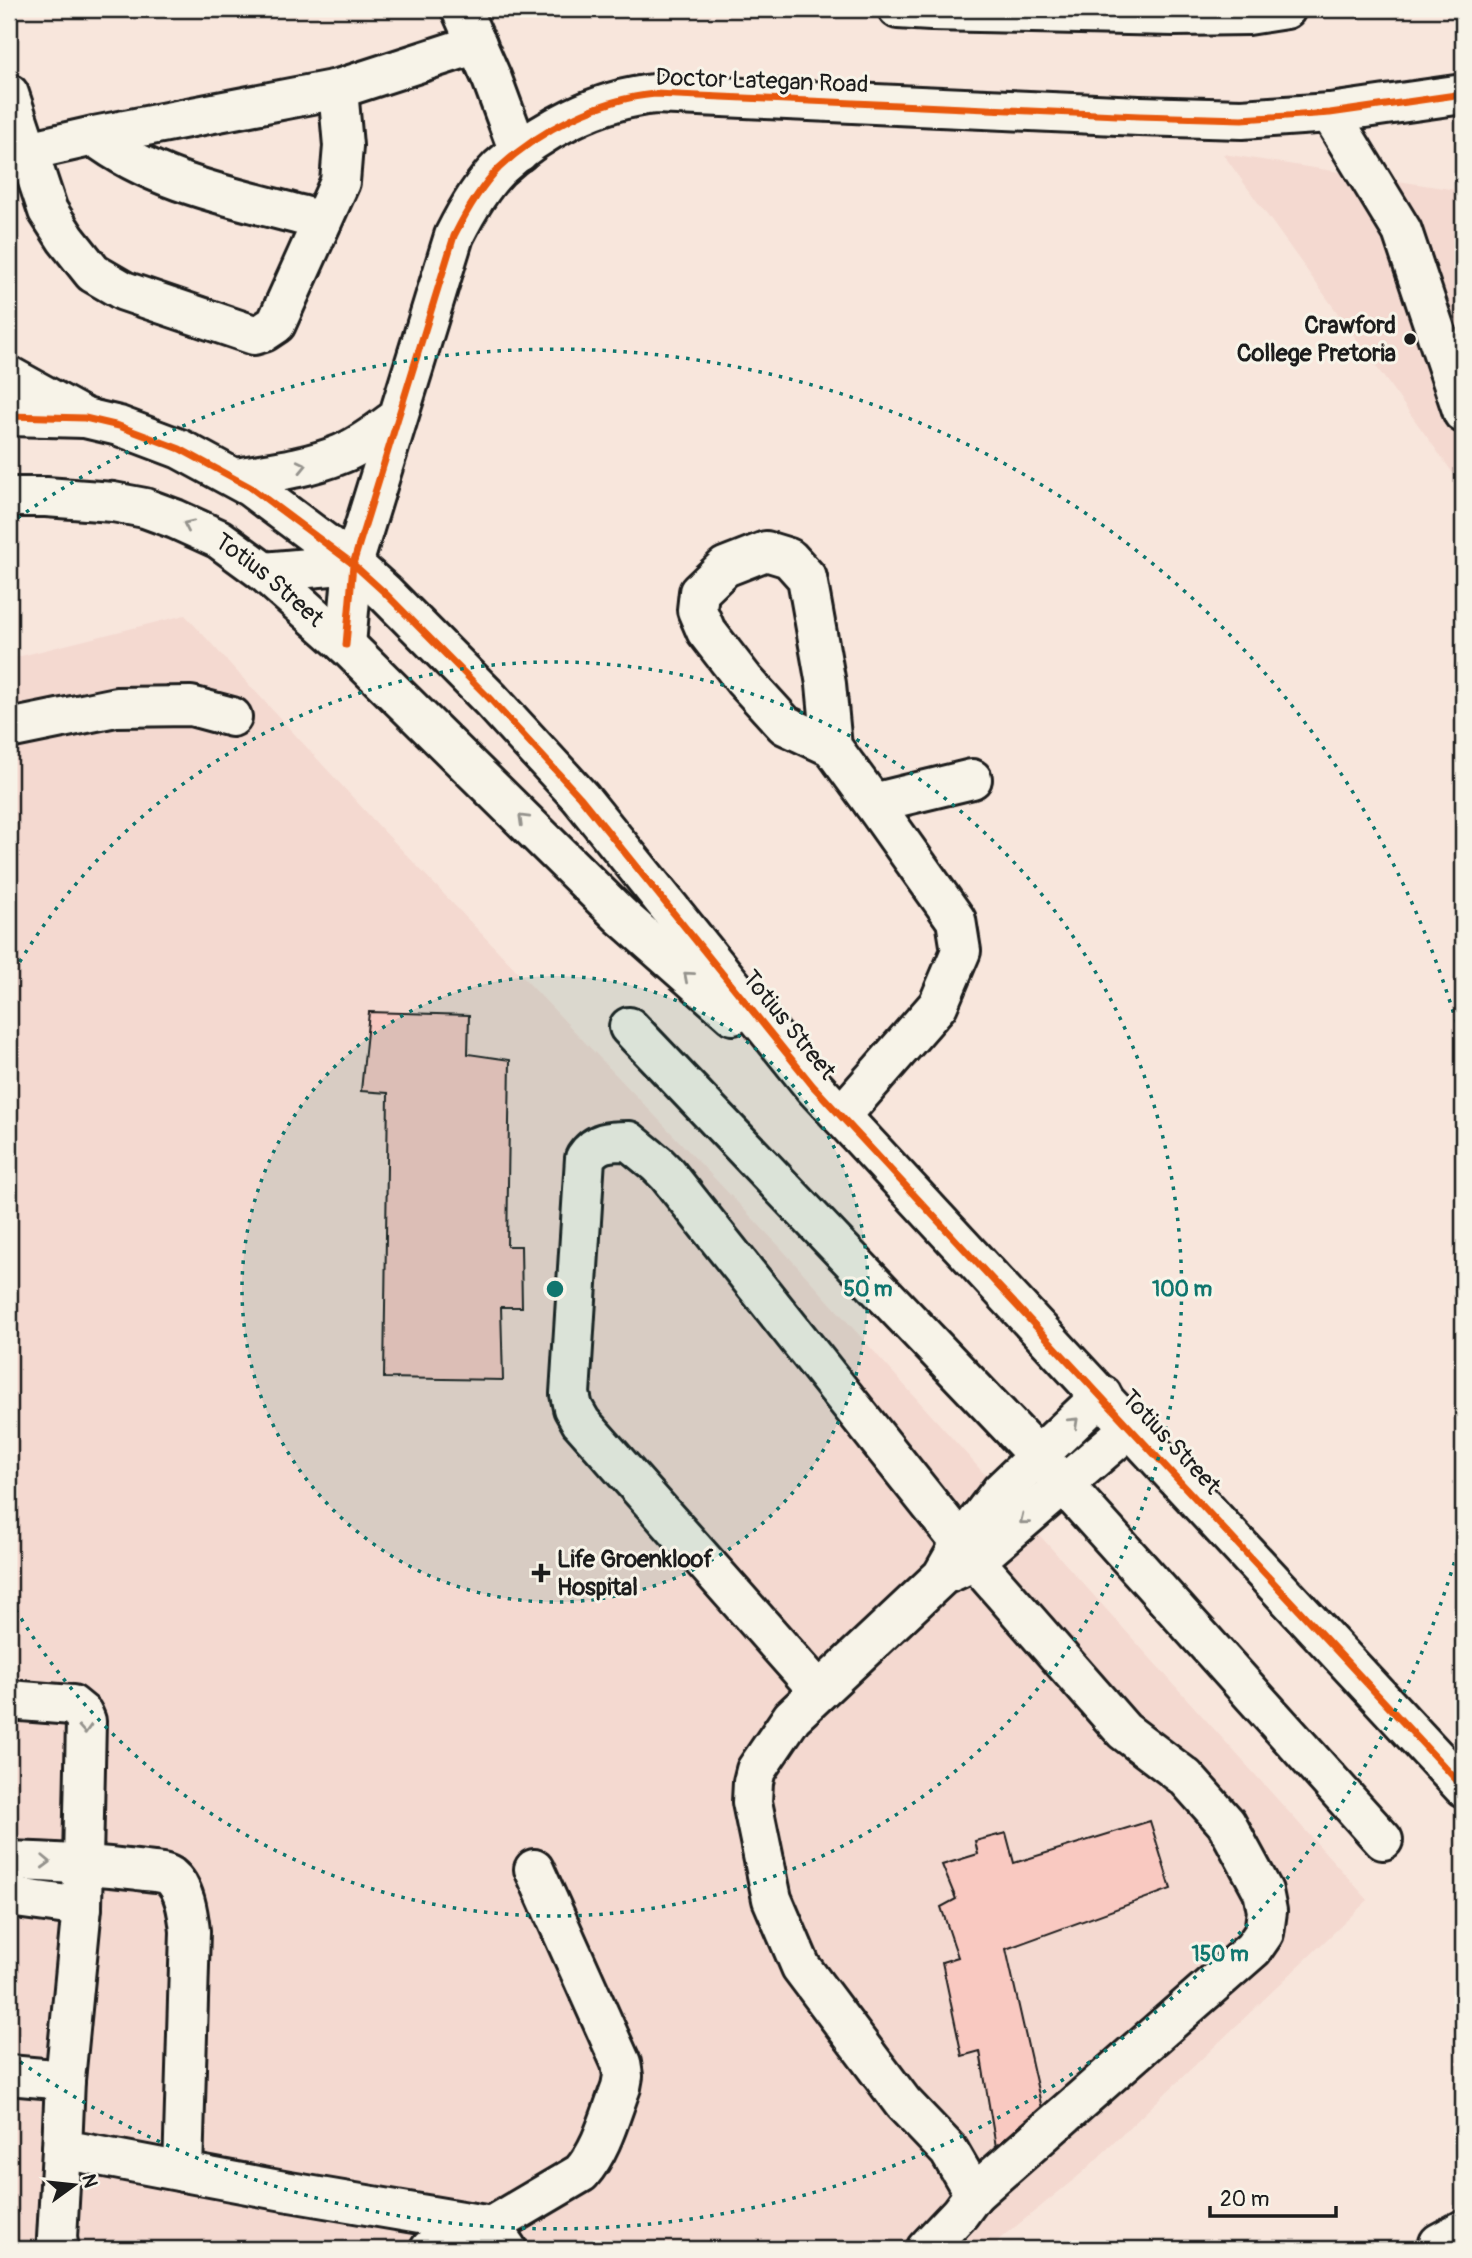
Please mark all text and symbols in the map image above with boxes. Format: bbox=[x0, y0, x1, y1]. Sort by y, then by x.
street label: Doctor Lategan Road bbox=[655, 63, 869, 99]
place label: Crawford College Pretoria bbox=[1237, 311, 1396, 368]
marker: Crawford College Pretoria bbox=[1402, 331, 1418, 347]
one-way arrow bbox=[296, 460, 308, 474]
one-way arrow bbox=[183, 519, 195, 533]
street label: Totius Street bbox=[209, 527, 330, 633]
one-way arrow bbox=[519, 815, 532, 828]
street label: Totius Street bbox=[736, 965, 842, 1086]
one-way arrow bbox=[684, 972, 697, 984]
text: 50 m bbox=[844, 1276, 893, 1303]
text: 100 m bbox=[1152, 1276, 1212, 1303]
centre of rings bbox=[543, 1277, 567, 1301]
street label: Totius Street bbox=[1115, 1384, 1227, 1500]
one-way arrow bbox=[1066, 1417, 1079, 1430]
one-way arrow bbox=[1020, 1511, 1032, 1524]
place label: Life Groenkloof Hospital bbox=[557, 1545, 713, 1602]
marker: Life Groenkloof Hospital bbox=[531, 1563, 551, 1583]
one-way arrow bbox=[77, 1724, 92, 1735]
one-way arrow bbox=[41, 1855, 52, 1870]
text: 150 m bbox=[1191, 1941, 1249, 1968]
north arrow bbox=[38, 2150, 108, 2220]
text: N bbox=[76, 2172, 103, 2190]
scale bar bbox=[1210, 2174, 1336, 2218]
text: 20 m bbox=[1220, 2186, 1269, 2213]

